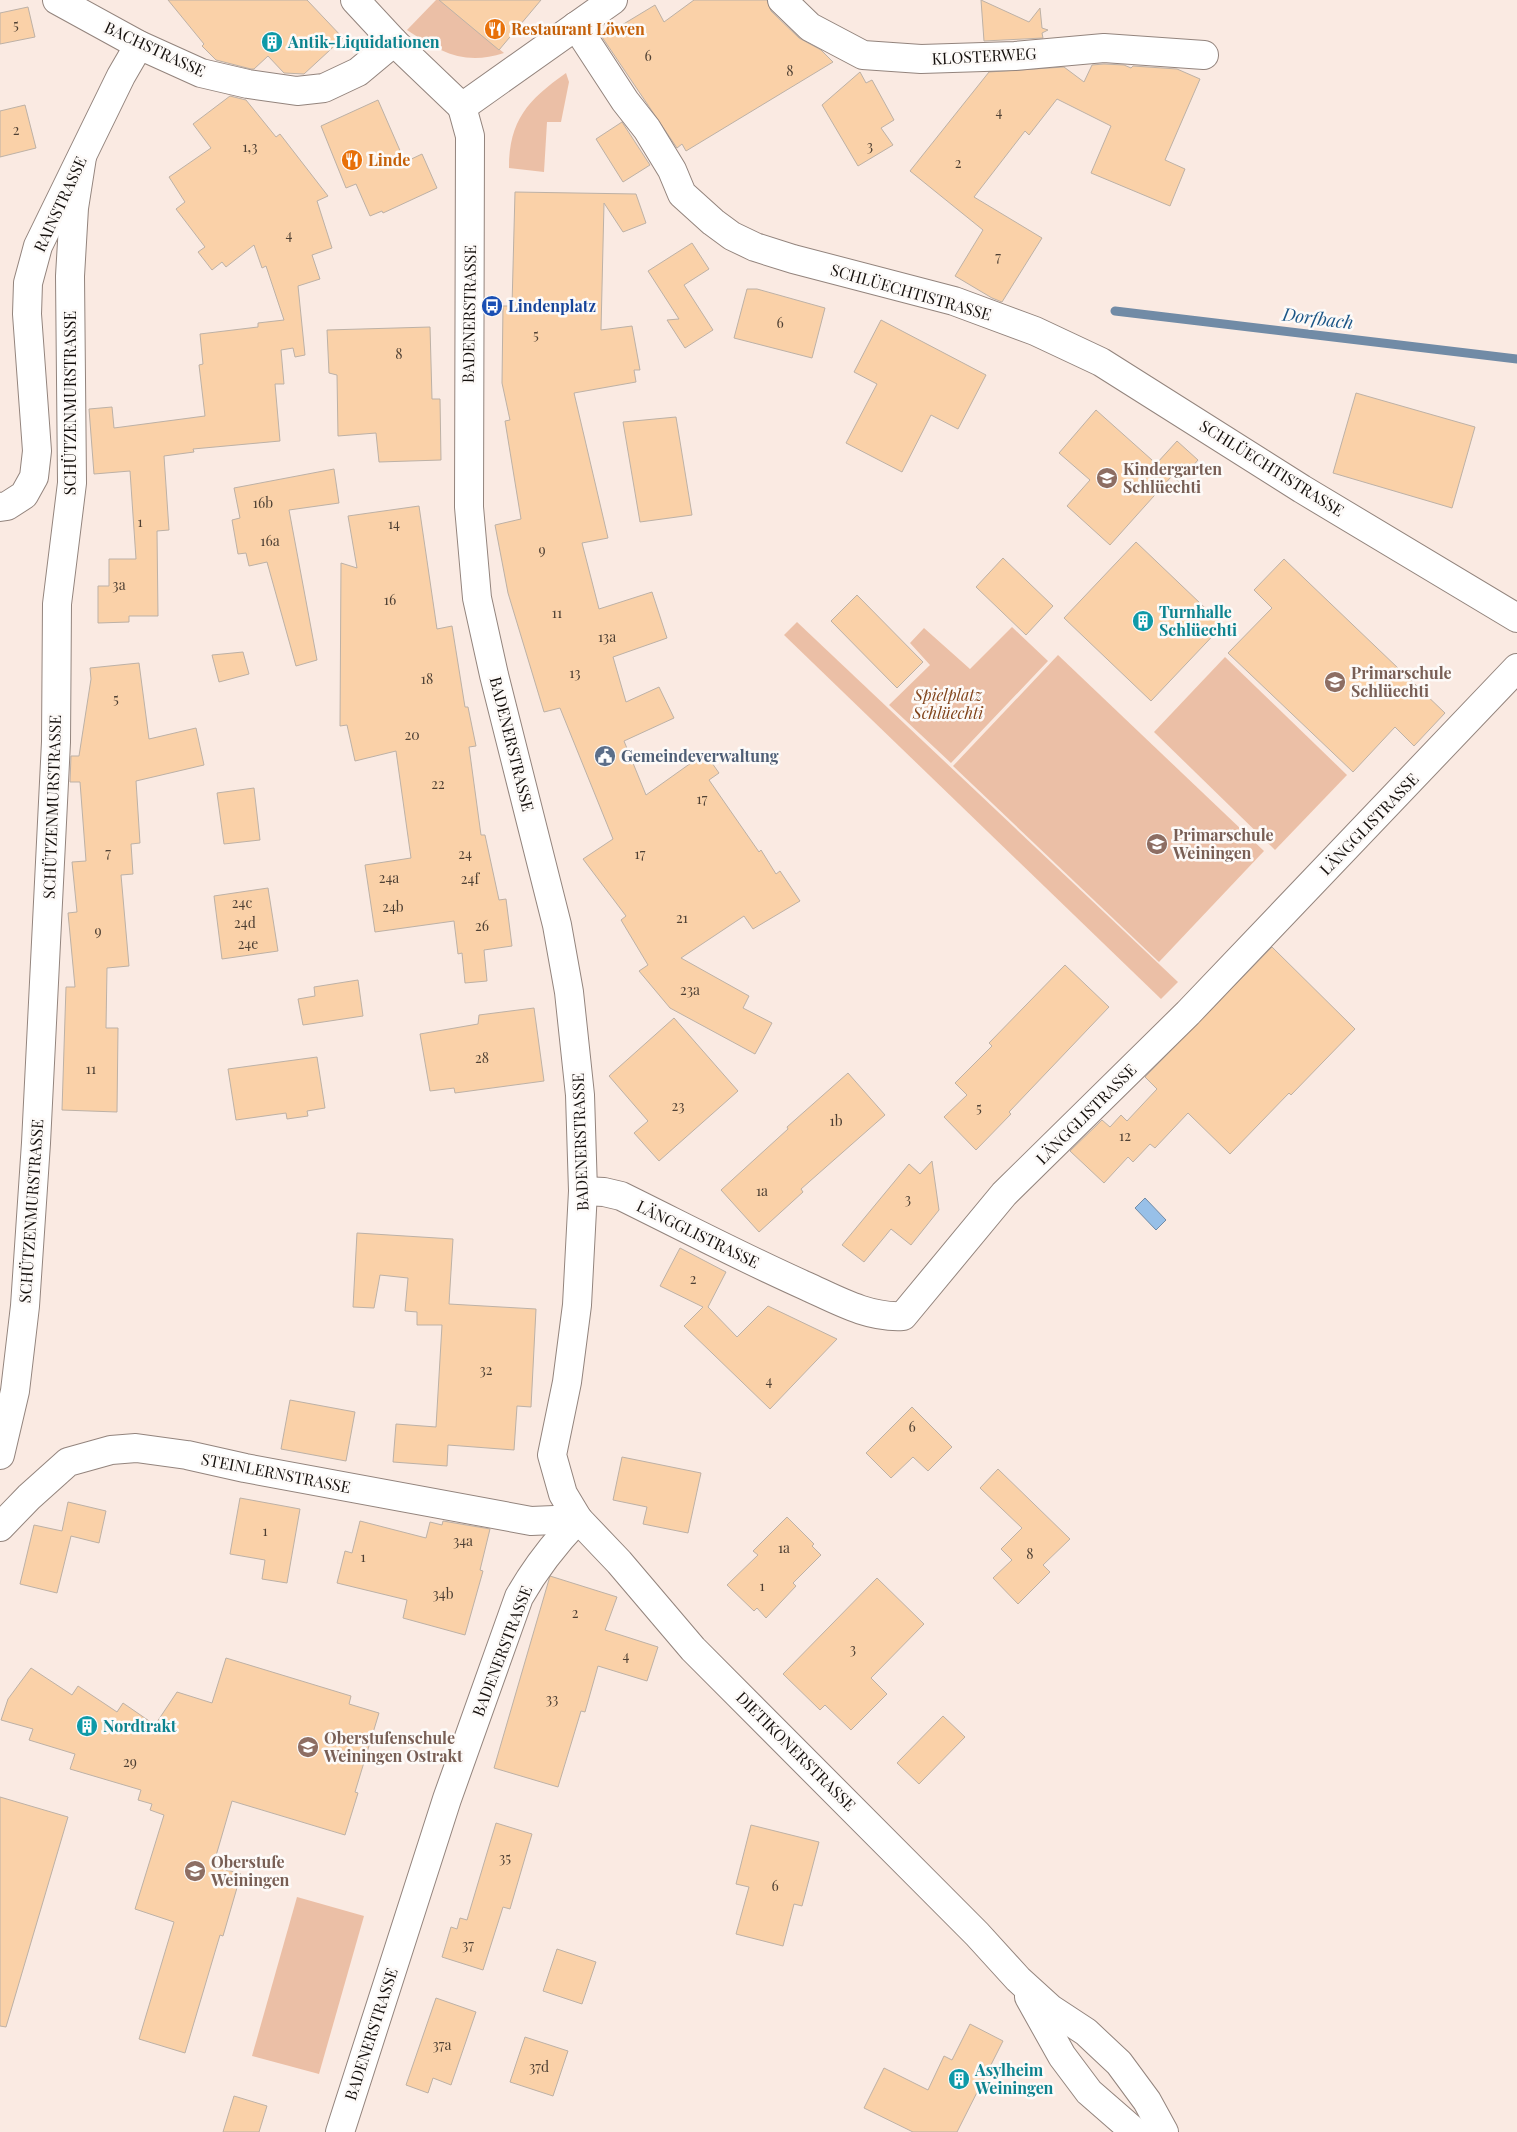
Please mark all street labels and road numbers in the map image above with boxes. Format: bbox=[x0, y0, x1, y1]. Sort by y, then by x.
street label: BACHSTRASSE bbox=[101, 16, 209, 81]
street label: KLOSTERWEG bbox=[931, 42, 1037, 69]
street label: RAINSTRASSE bbox=[28, 153, 91, 255]
street label: BADENERSTRASSE bbox=[457, 245, 480, 383]
street label: SCHLÜECHTISTRASSE bbox=[828, 258, 994, 325]
street label: SCHÜTZENMURSTRASSE bbox=[59, 311, 80, 495]
street label: SCHLÜECHTISTRASSE bbox=[1196, 415, 1348, 521]
street label: BADENERSTRASSE bbox=[486, 674, 539, 813]
street label: SCHÜTZENMURSTRASSE bbox=[38, 714, 65, 900]
street label: LÄNGGLISTRASSE bbox=[1315, 768, 1423, 879]
street label: LÄNGGLISTRASSE bbox=[1031, 1059, 1140, 1168]
street label: BADENERSTRASSE bbox=[567, 1073, 592, 1211]
street label: SCHÜTZENMURSTRASSE bbox=[14, 1118, 47, 1304]
street label: LÄNGGLISTRASSE bbox=[634, 1195, 763, 1272]
street label: STEINLERNSTRASSE bbox=[200, 1448, 353, 1497]
street label: BADENERSTRASSE bbox=[467, 1583, 536, 1719]
street label: DIETIKONERSTRASSE bbox=[732, 1686, 861, 1815]
street label: BADENERSTRASSE bbox=[339, 1965, 402, 2103]

